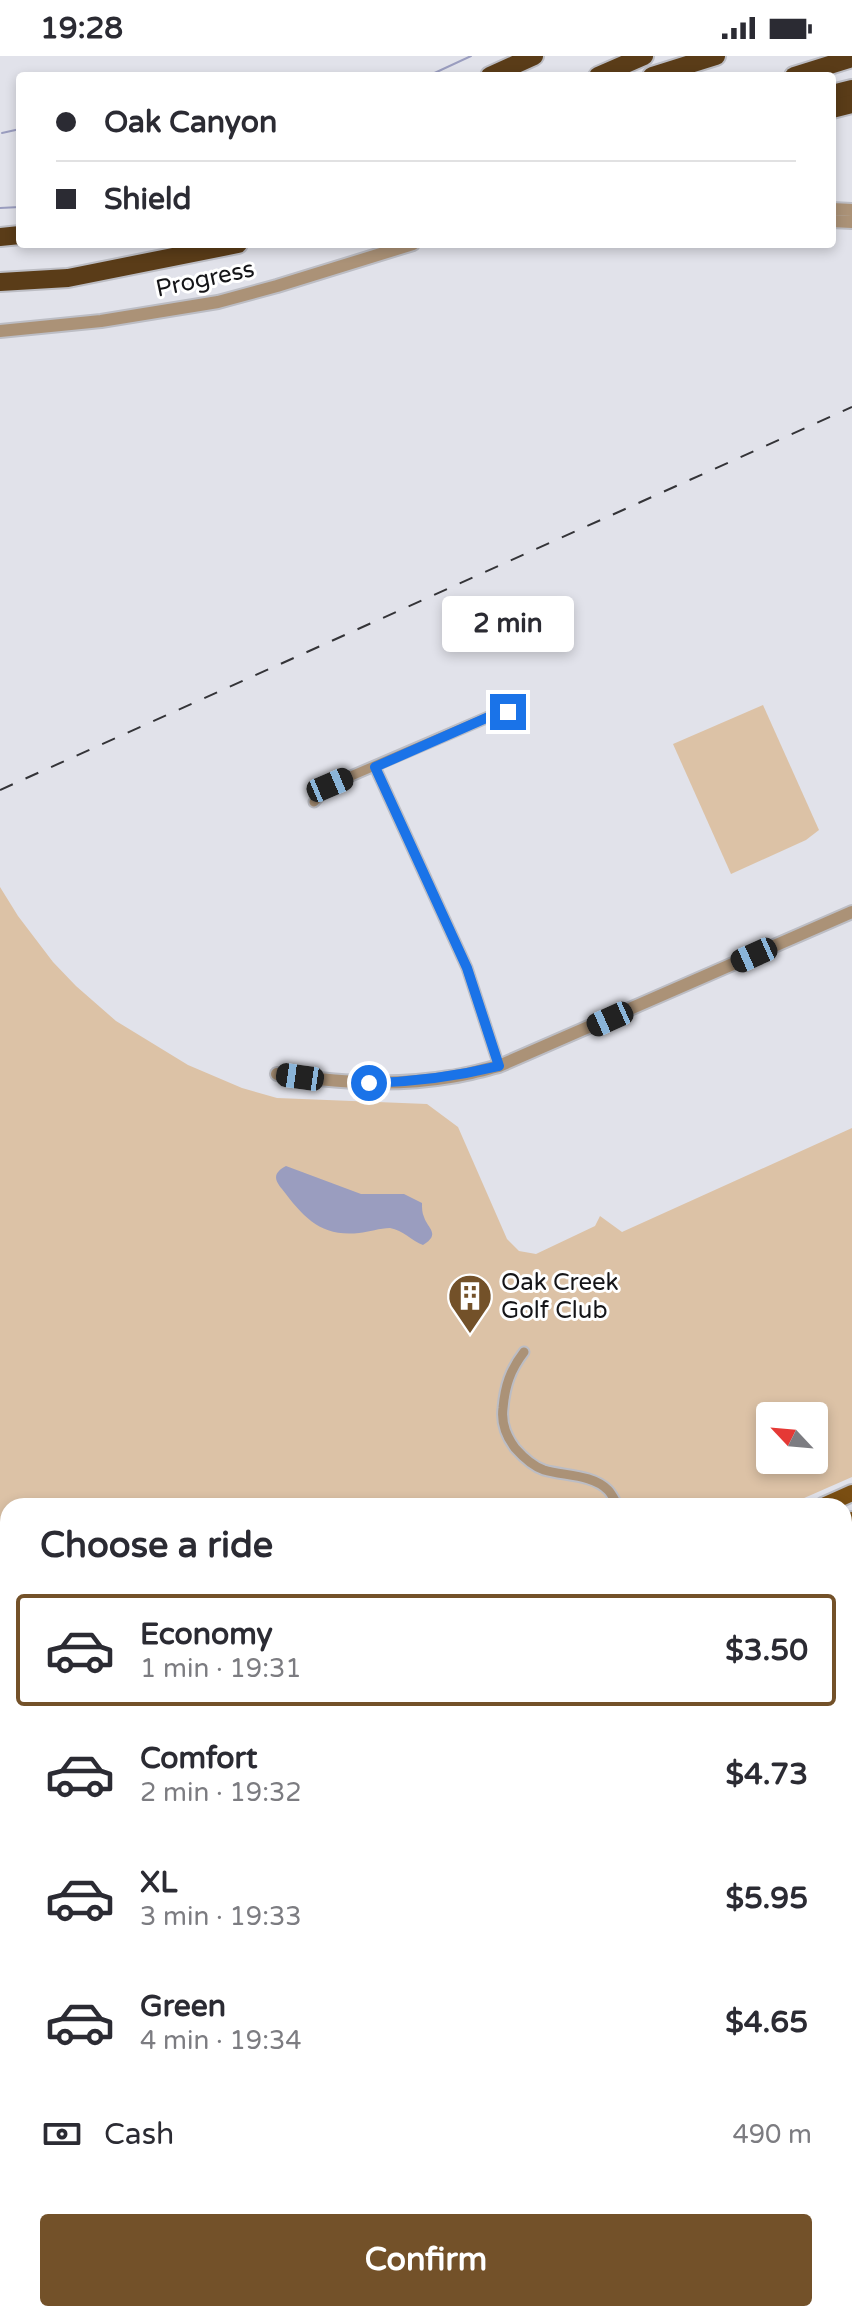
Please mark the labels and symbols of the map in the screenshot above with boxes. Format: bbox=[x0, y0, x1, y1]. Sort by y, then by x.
street label: Progress bbox=[153, 254, 257, 304]
callout: 2 min bbox=[442, 596, 574, 652]
route end bbox=[490, 694, 526, 730]
car bbox=[303, 765, 357, 805]
car bbox=[727, 934, 781, 976]
car bbox=[583, 998, 637, 1040]
car bbox=[275, 1062, 325, 1092]
route start bbox=[351, 1065, 387, 1101]
place label: Oak Creek Golf Club bbox=[501, 1268, 619, 1325]
building icon: Oak Creek Golf Club bbox=[446, 1272, 494, 1335]
north arrow bbox=[756, 1402, 828, 1474]

